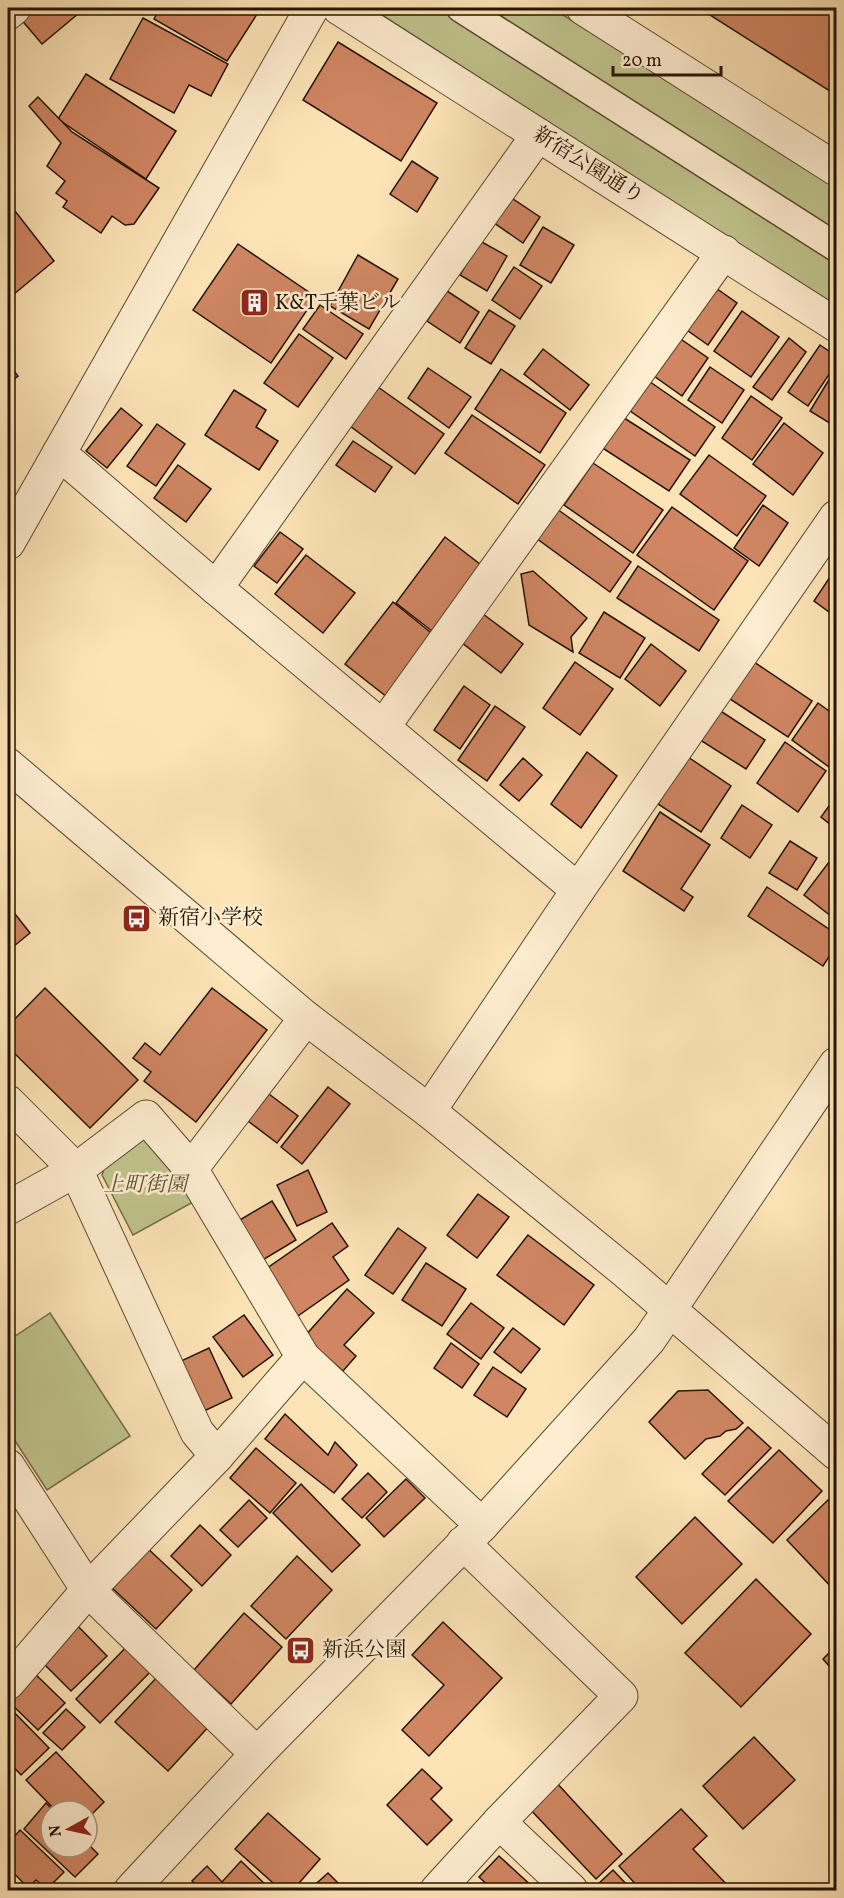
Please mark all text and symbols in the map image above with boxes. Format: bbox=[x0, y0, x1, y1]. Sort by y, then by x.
scale bar bbox=[613, 39, 721, 77]
text: 20 m bbox=[622, 49, 662, 74]
street label: 新宿公園通り bbox=[527, 120, 649, 212]
building icon: K&T千葉ビル bbox=[238, 287, 270, 319]
place label: K&T千葉ビル bbox=[275, 289, 401, 318]
bus stop icon: 新宿小学校 bbox=[121, 902, 153, 934]
place label: 新宿小学校 bbox=[158, 904, 263, 933]
park label: 上町街園 bbox=[103, 1171, 190, 1200]
bus stop icon: 新浜公園 bbox=[285, 1634, 317, 1666]
place label: 新浜公園 bbox=[322, 1636, 406, 1665]
north arrow bbox=[39, 1799, 99, 1859]
text: N bbox=[44, 1823, 68, 1838]

